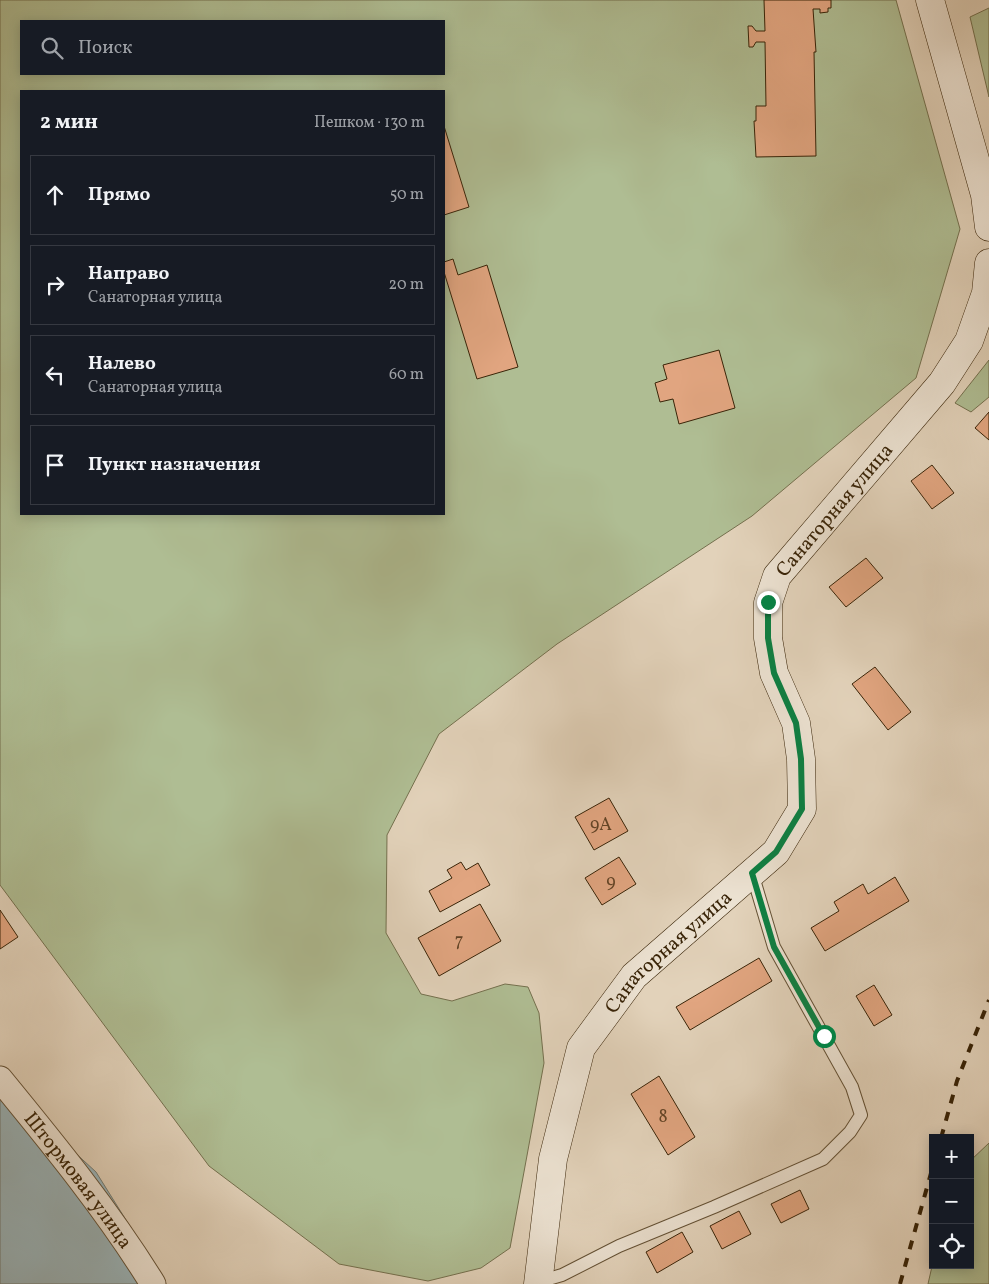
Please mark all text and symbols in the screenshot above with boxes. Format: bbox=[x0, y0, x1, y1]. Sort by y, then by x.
search box bbox=[20, 20, 445, 75]
icon: search bbox=[38, 34, 66, 62]
text: Поиск bbox=[78, 35, 132, 61]
text: 2 мин bbox=[40, 108, 98, 137]
text: Пешком · 130 m bbox=[314, 112, 425, 134]
icon: ahead bbox=[41, 181, 69, 209]
text: Прямо bbox=[88, 182, 150, 208]
text: 50 m bbox=[390, 184, 424, 206]
text: Направо bbox=[88, 261, 170, 287]
icon: right bbox=[41, 271, 69, 299]
text: 20 m bbox=[389, 274, 424, 296]
text: Санаторная улица bbox=[88, 287, 222, 309]
text: Налево bbox=[88, 351, 156, 377]
icon: left bbox=[41, 361, 69, 389]
text: 60 m bbox=[389, 364, 424, 386]
text: Санаторная улица bbox=[88, 377, 222, 399]
street label: Санаторная улица bbox=[770, 438, 901, 584]
icon: arrive bbox=[41, 451, 69, 479]
text: Пункт назначения bbox=[88, 452, 261, 478]
route end bbox=[757, 591, 780, 614]
house number: 9А bbox=[590, 813, 612, 838]
house number: 9 bbox=[606, 870, 616, 895]
street label: Санаторная улица bbox=[599, 885, 739, 1020]
house number: 7 bbox=[455, 929, 463, 954]
route start bbox=[813, 1025, 836, 1048]
house number: 8 bbox=[658, 1105, 668, 1130]
street label: Штормовая улица bbox=[16, 1106, 138, 1255]
map controls bbox=[929, 1134, 974, 1269]
button: + bbox=[929, 1134, 974, 1179]
button: − bbox=[929, 1179, 974, 1224]
button: locate bbox=[929, 1224, 974, 1269]

